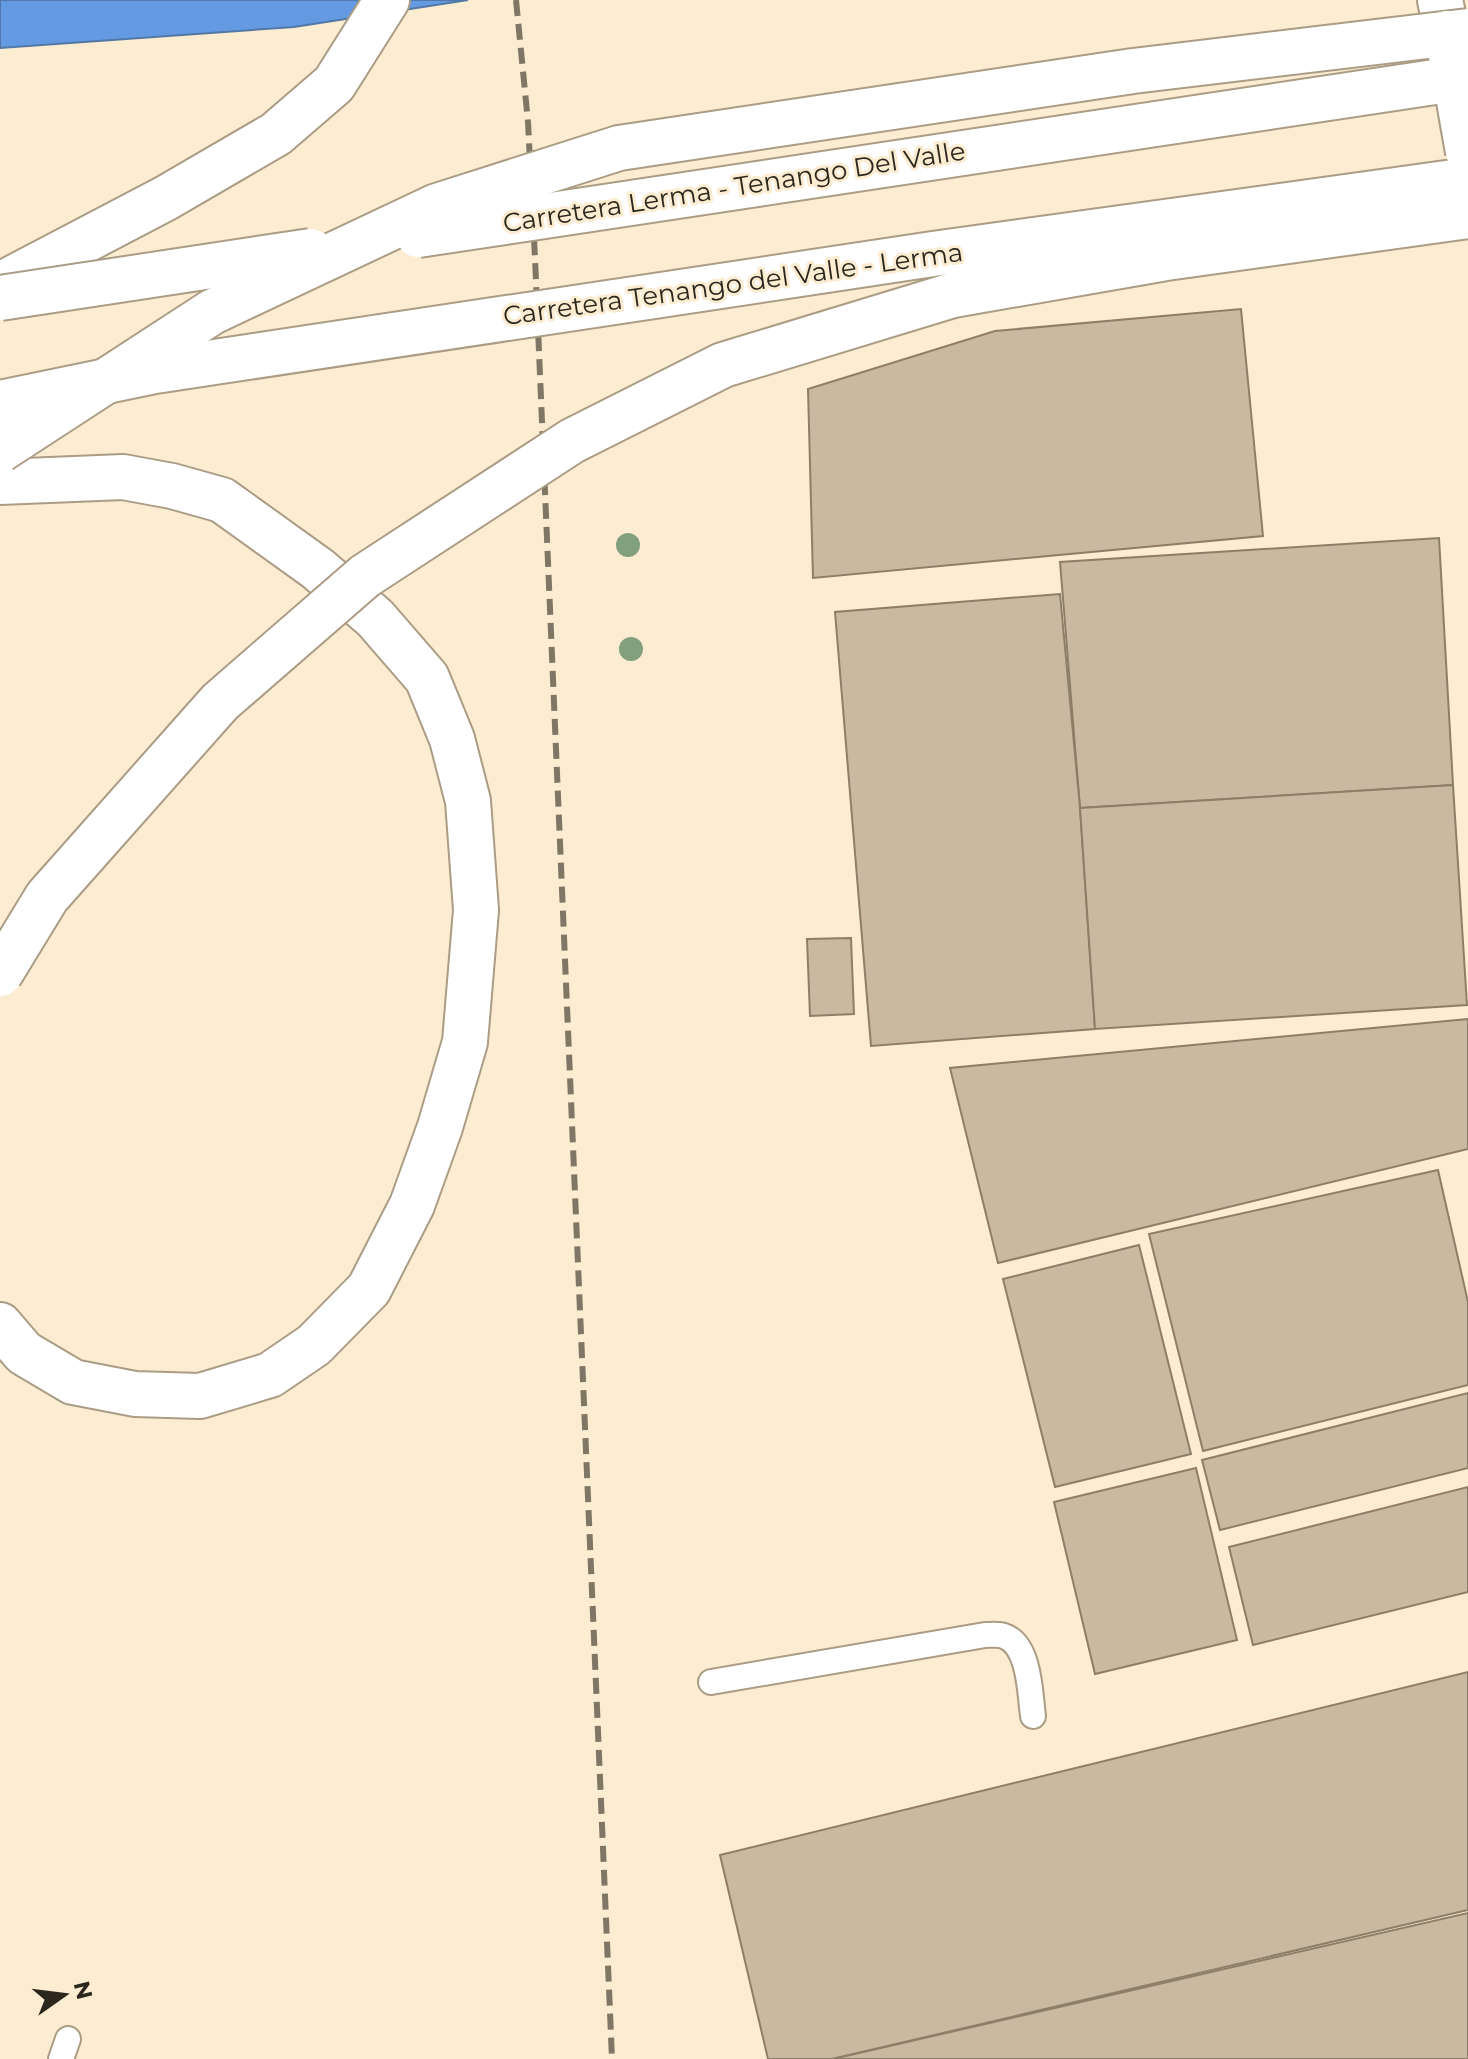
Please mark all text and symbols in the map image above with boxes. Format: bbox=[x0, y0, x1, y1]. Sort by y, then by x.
street label: Carretera Lerma - Tenango Del Valle bbox=[500, 135, 968, 239]
street label: Carretera Tenango del Valle - Lerma bbox=[501, 236, 965, 332]
north arrow bbox=[24, 1955, 104, 2035]
text: N bbox=[68, 1978, 98, 2002]

